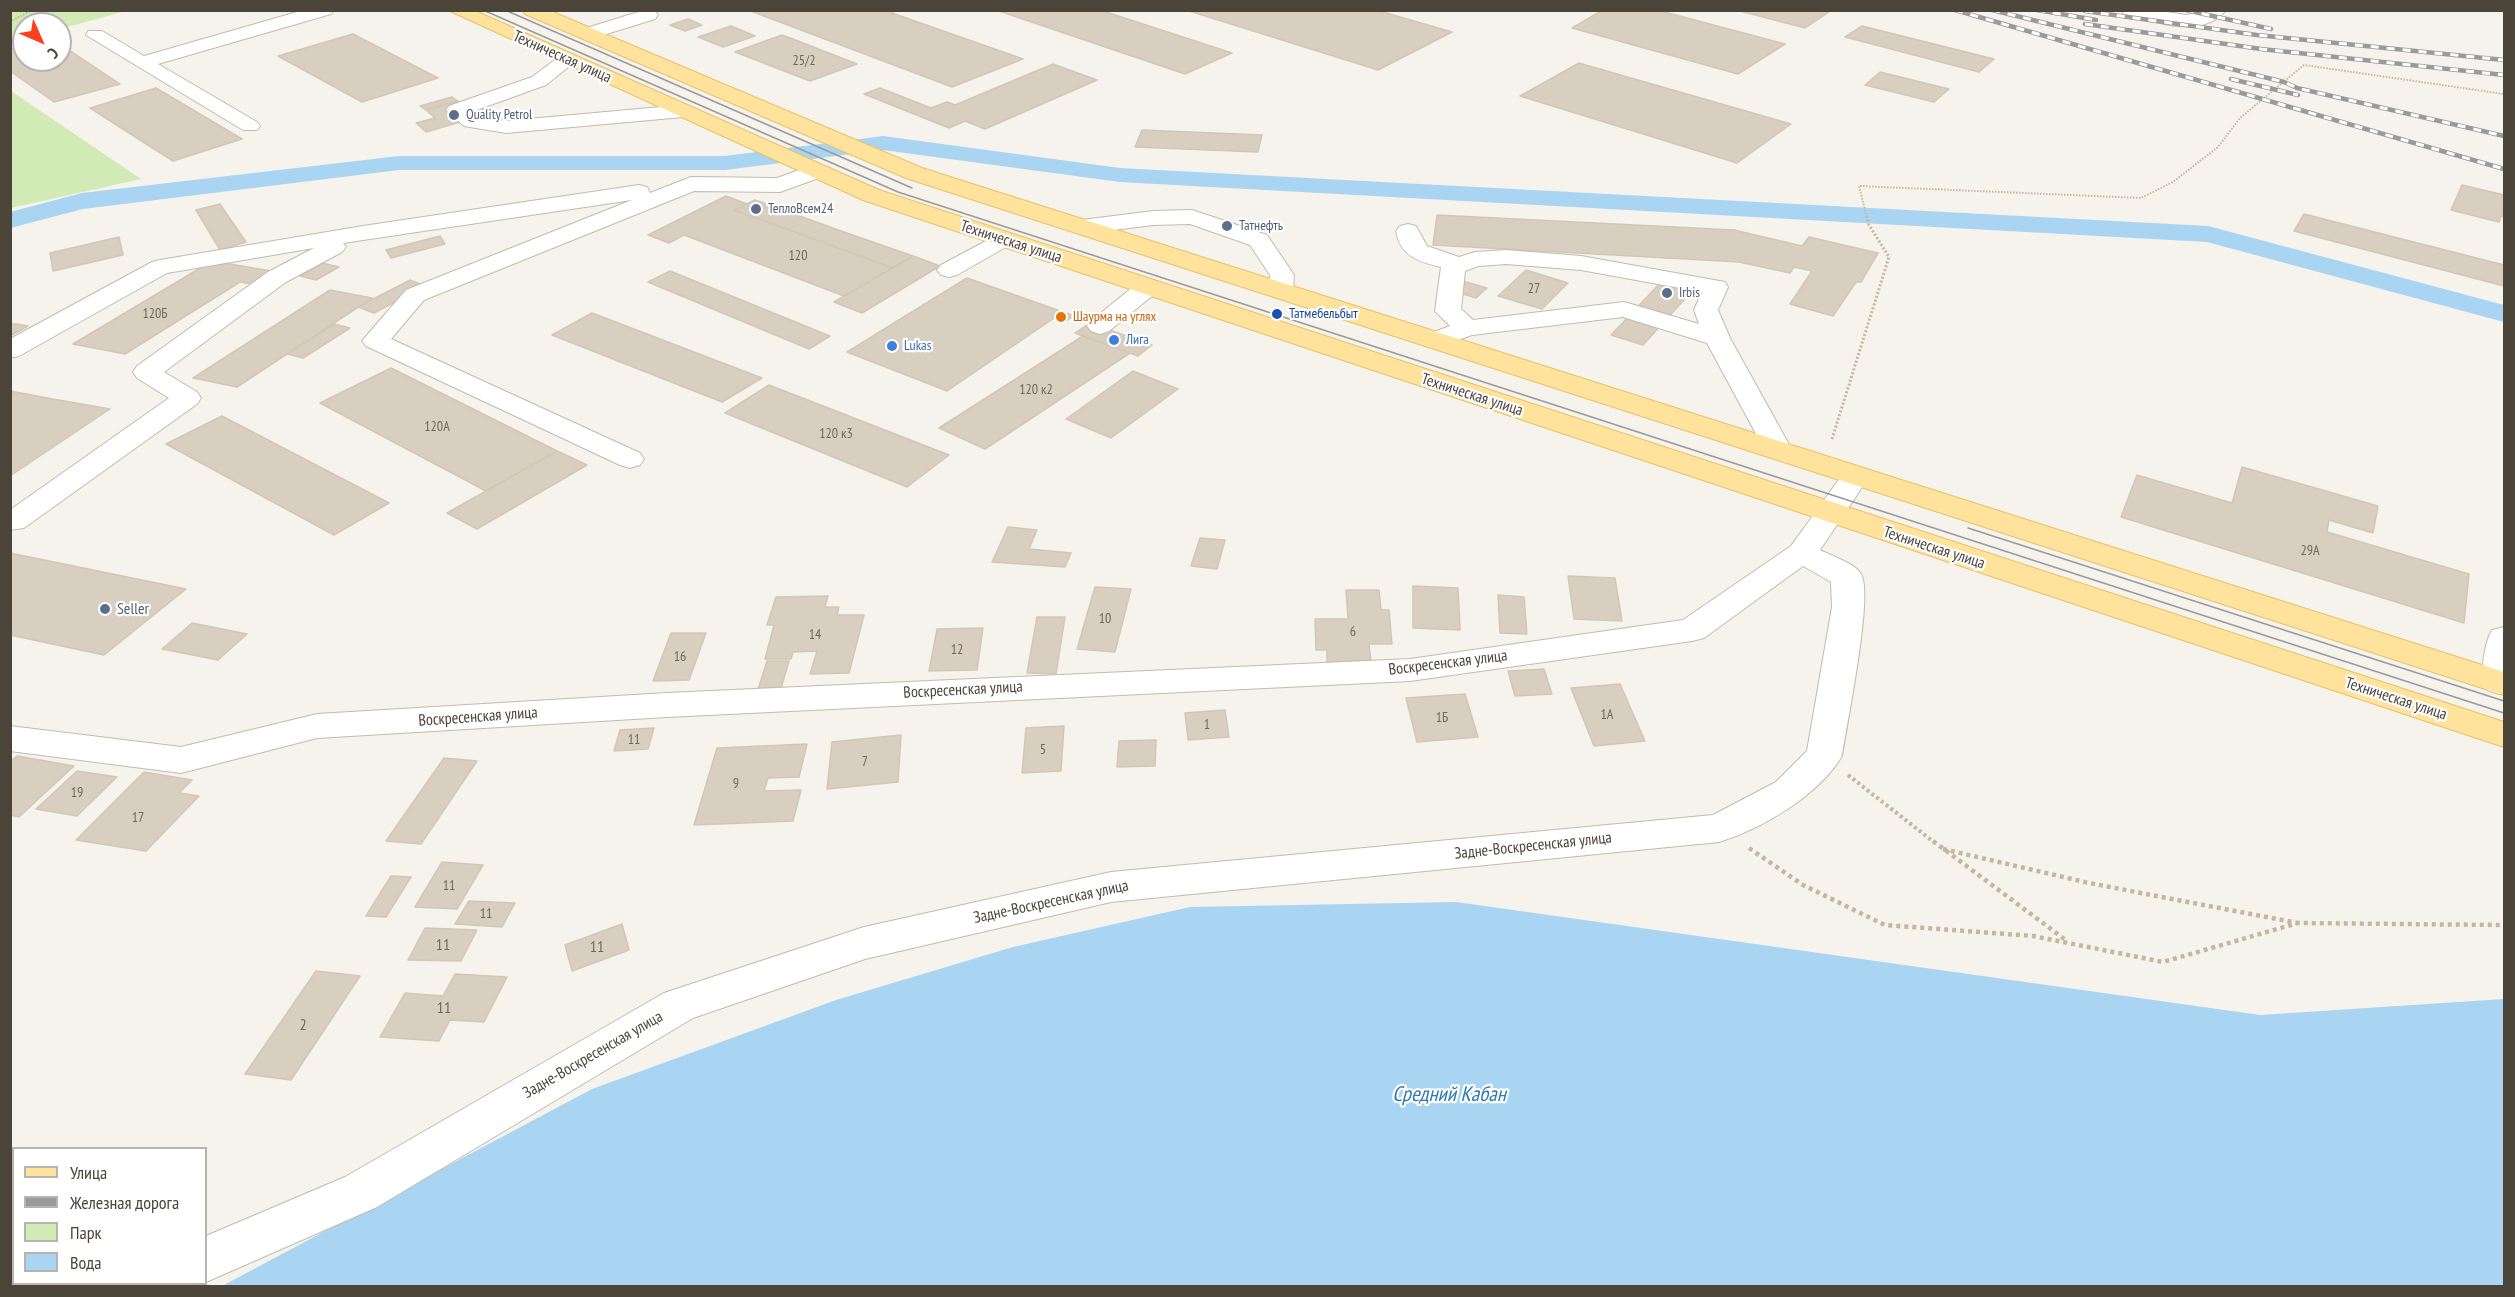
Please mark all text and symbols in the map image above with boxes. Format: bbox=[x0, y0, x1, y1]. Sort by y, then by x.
north arrow bbox=[12, 12, 72, 72]
street label: Техническая улица bbox=[510, 27, 614, 87]
text: С bbox=[44, 44, 63, 63]
house number: 25/2 bbox=[792, 53, 816, 69]
place label: Quality Petrol bbox=[466, 107, 532, 123]
marker: Quality Petrol bbox=[447, 108, 461, 122]
place label: ТеплоВсем24 bbox=[768, 201, 833, 217]
marker: ТеплоВсем24 bbox=[749, 202, 763, 216]
street label: Техническая улица bbox=[958, 217, 1064, 267]
place label: Татнефть bbox=[1239, 218, 1283, 234]
marker: Татнефть bbox=[1220, 219, 1234, 233]
house number: 120 bbox=[789, 248, 807, 264]
house number: 27 bbox=[1528, 281, 1540, 297]
place label: Irbis bbox=[1679, 285, 1700, 301]
marker: Irbis bbox=[1660, 286, 1674, 300]
house number: 120Б bbox=[142, 306, 168, 322]
place label: Татмебельбыт bbox=[1289, 306, 1358, 322]
marker: Татмебельбыт bbox=[1270, 307, 1284, 321]
place label: Шаурма на углях bbox=[1073, 309, 1156, 325]
marker: Шаурма на углях bbox=[1054, 310, 1068, 324]
place label: Лига bbox=[1126, 332, 1149, 348]
marker: Лига bbox=[1107, 333, 1121, 347]
place label: Lukas bbox=[904, 338, 931, 354]
marker: Lukas bbox=[885, 339, 899, 353]
street label: Техническая улица bbox=[1419, 370, 1525, 420]
house number: 120 к2 bbox=[1019, 382, 1053, 398]
house number: 120А bbox=[424, 419, 450, 435]
house number: 120 к3 bbox=[819, 426, 853, 442]
street label: Техническая улица bbox=[1881, 523, 1987, 573]
house number: 29А bbox=[2300, 543, 2320, 559]
place label: Seller bbox=[117, 599, 149, 619]
marker: Seller bbox=[98, 602, 112, 616]
house number: 10 bbox=[1099, 611, 1111, 627]
house number: 6 bbox=[1350, 624, 1356, 640]
house number: 14 bbox=[809, 627, 821, 643]
house number: 12 bbox=[951, 642, 963, 658]
street label: Воскресенская улица bbox=[1388, 646, 1508, 680]
house number: 16 bbox=[674, 649, 686, 665]
street label: Техническая улица bbox=[2343, 674, 2449, 724]
street label: Воскресенская улица bbox=[903, 677, 1023, 703]
street label: Воскресенская улица bbox=[418, 703, 538, 731]
house number: 1А bbox=[1601, 707, 1613, 723]
house number: 1Б bbox=[1436, 710, 1448, 726]
house number: 1 bbox=[1204, 717, 1210, 733]
house number: 11 bbox=[628, 732, 640, 748]
house number: 5 bbox=[1040, 742, 1046, 758]
house number: 7 bbox=[862, 754, 868, 770]
house number: 9 bbox=[733, 776, 739, 792]
house number: 19 bbox=[71, 785, 83, 801]
house number: 17 bbox=[132, 810, 144, 826]
street label: Задне-Воскресенская улица bbox=[1453, 828, 1613, 864]
street label: Задне-Воскресенская улица bbox=[972, 876, 1130, 928]
house number: 11 bbox=[443, 878, 455, 894]
house number: 11 bbox=[480, 906, 492, 922]
house number: 11 bbox=[436, 935, 450, 955]
house number: 11 bbox=[590, 937, 604, 957]
house number: 11 bbox=[437, 998, 451, 1018]
street label: Задне-Воскресенская улица bbox=[520, 1007, 666, 1103]
house number: 2 bbox=[299, 1015, 307, 1035]
water label: Средний Кабан bbox=[1392, 1082, 1506, 1108]
legend bbox=[12, 1147, 207, 1285]
text: Улица bbox=[70, 1161, 107, 1184]
text: Железная дорога bbox=[70, 1191, 179, 1214]
text: Парк bbox=[70, 1221, 101, 1244]
text: Вода bbox=[70, 1251, 101, 1274]

